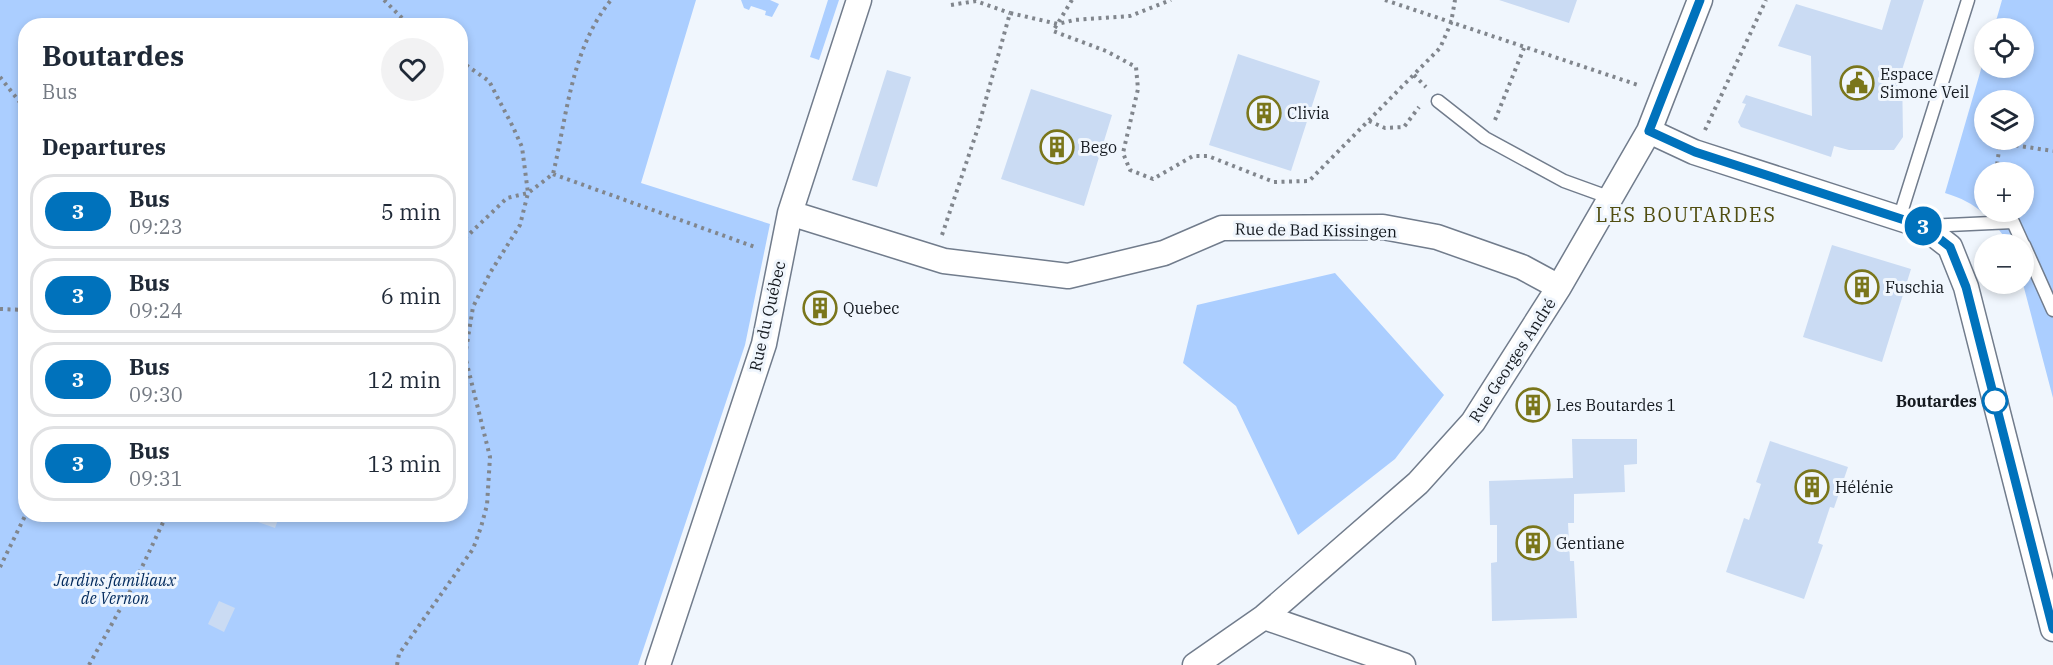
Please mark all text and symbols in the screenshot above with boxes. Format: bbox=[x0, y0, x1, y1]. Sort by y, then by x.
map controls bbox=[1974, 18, 2034, 294]
button: locate bbox=[1974, 18, 2034, 78]
text: Boutardes bbox=[42, 37, 184, 74]
button: heart bbox=[381, 38, 444, 101]
place label: Espace Simone Veil bbox=[1880, 64, 1970, 102]
public building icon: Espace Simone Veil bbox=[1839, 65, 1875, 101]
text: Bus bbox=[42, 78, 77, 105]
button: layers bbox=[1974, 90, 2034, 150]
building icon: Clivia bbox=[1246, 95, 1282, 131]
place label: Clivia bbox=[1287, 103, 1330, 123]
building icon: Bego bbox=[1039, 129, 1075, 165]
text: Departures bbox=[42, 132, 166, 161]
place label: Bego bbox=[1080, 137, 1117, 157]
button: + bbox=[1974, 162, 2034, 222]
text: Bus bbox=[129, 184, 170, 213]
text: 3 bbox=[72, 197, 84, 225]
text: 5 min bbox=[381, 197, 441, 226]
district label: LES BOUTARDES bbox=[1596, 201, 1776, 228]
line badge: 3 bbox=[1904, 206, 1942, 246]
text: 3 bbox=[1917, 212, 1929, 240]
text: 09:23 bbox=[129, 213, 183, 240]
street label: Rue de Bad Kissingen bbox=[1235, 219, 1397, 241]
button: − bbox=[1974, 234, 2034, 294]
street label: Rue du Québec bbox=[745, 259, 789, 373]
text: Bus bbox=[129, 268, 170, 297]
building icon: Fuschia bbox=[1844, 269, 1880, 305]
place label: Fuschia bbox=[1885, 277, 1945, 297]
text: 3 bbox=[72, 281, 84, 309]
text: 6 min bbox=[381, 281, 441, 310]
building icon: Quebec bbox=[802, 290, 838, 326]
street label: Rue Georges André bbox=[1464, 294, 1560, 426]
text: 09:24 bbox=[129, 297, 183, 324]
place label: Quebec bbox=[843, 298, 900, 318]
text: Bus bbox=[129, 352, 170, 381]
text: 3 bbox=[72, 365, 84, 393]
text: 12 min bbox=[368, 365, 441, 394]
text: 09:30 bbox=[129, 381, 183, 408]
building icon: Les Boutardes 1 bbox=[1515, 387, 1551, 423]
marker: Boutardes bbox=[1982, 388, 2008, 414]
place label: Boutardes bbox=[1896, 391, 1977, 411]
place label: Les Boutardes 1 bbox=[1556, 395, 1676, 415]
text: Bus bbox=[129, 436, 170, 465]
text: 3 bbox=[72, 449, 84, 477]
text: 13 min bbox=[368, 449, 441, 478]
text: 09:31 bbox=[129, 465, 183, 492]
building icon: Hélénie bbox=[1794, 469, 1830, 505]
place label: Hélénie bbox=[1835, 477, 1893, 497]
building icon: Gentiane bbox=[1515, 525, 1551, 561]
place label: Gentiane bbox=[1556, 533, 1625, 553]
park label: Jardins familiaux de Vernon bbox=[53, 570, 177, 608]

